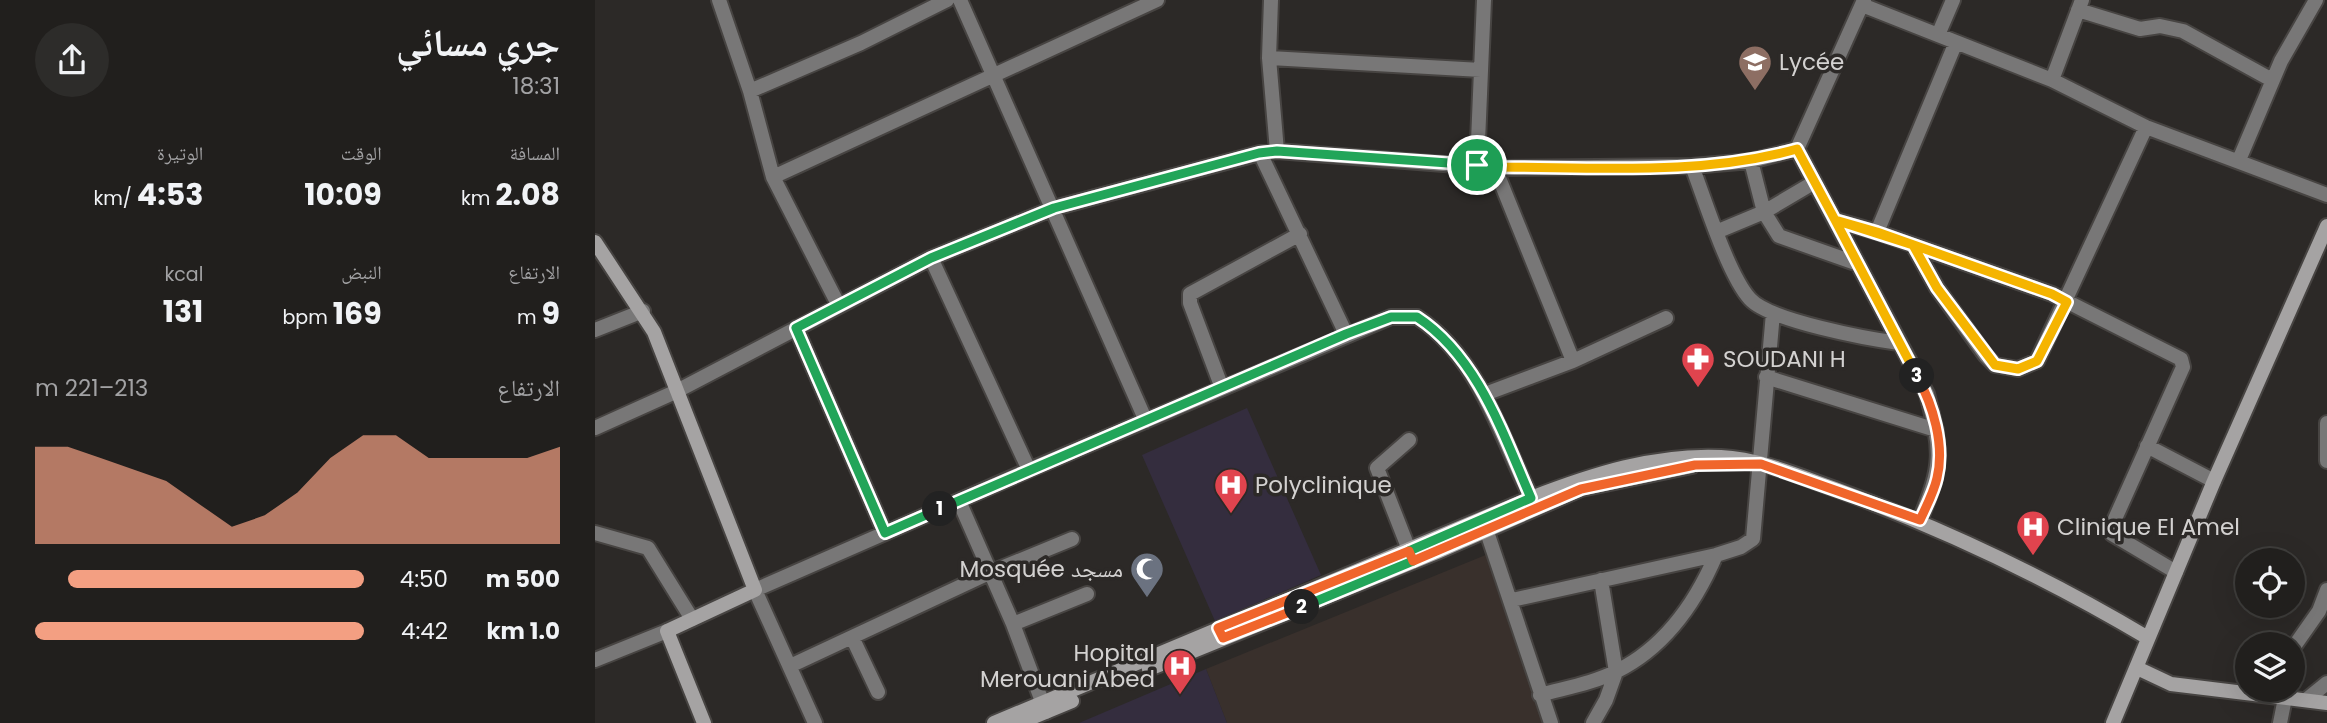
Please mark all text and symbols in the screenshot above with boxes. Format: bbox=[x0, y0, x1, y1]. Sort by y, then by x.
text: جري مسائي bbox=[396, 16, 560, 69]
button: share bbox=[35, 23, 109, 97]
school or university icon: Lycée bbox=[1736, 43, 1774, 92]
place label: Lycée bbox=[1779, 46, 1844, 78]
text: 18:31 bbox=[512, 70, 560, 102]
pin bbox=[1447, 135, 1507, 195]
text: الوتيرة bbox=[157, 140, 203, 167]
text: الوقت bbox=[341, 140, 382, 167]
text: المسافة bbox=[510, 140, 560, 167]
icon: arrive bbox=[1458, 146, 1496, 184]
text: 4:53 bbox=[137, 173, 203, 216]
text: 10:09 bbox=[304, 173, 382, 216]
text: 2.08 bbox=[495, 173, 560, 216]
text: /km bbox=[93, 185, 137, 212]
text: km bbox=[461, 185, 495, 212]
text: النبض bbox=[341, 259, 382, 286]
text: الارتفاع bbox=[508, 259, 560, 286]
text: kcal bbox=[165, 261, 203, 288]
text: 131 bbox=[163, 290, 203, 333]
text: 169 bbox=[333, 292, 382, 335]
text: 9 bbox=[542, 292, 560, 335]
text: bpm bbox=[282, 304, 333, 331]
text: m bbox=[517, 304, 542, 331]
pharmacy icon: SOUDANI H bbox=[1679, 340, 1717, 389]
place label: SOUDANI H bbox=[1723, 343, 1846, 375]
pin: 3 bbox=[1899, 358, 1935, 394]
text: 3 bbox=[1911, 362, 1922, 389]
text: 213–221 m bbox=[35, 372, 148, 404]
text: الارتفاع bbox=[497, 372, 560, 404]
hospital icon: Polyclinique bbox=[1212, 466, 1250, 515]
place label: Polyclinique bbox=[1255, 469, 1392, 501]
pin: 1 bbox=[923, 491, 957, 526]
text: 1 bbox=[936, 495, 943, 522]
hospital icon: Clinique El Amel bbox=[2014, 508, 2052, 557]
place label: Clinique El Amel bbox=[2057, 511, 2240, 543]
map controls bbox=[2235, 548, 2305, 702]
button: locate bbox=[2235, 548, 2305, 618]
mosque icon: Mosquée مسجد bbox=[1128, 550, 1166, 599]
place label: Mosquée مسجد bbox=[960, 553, 1123, 585]
text: 4:50 bbox=[400, 563, 448, 595]
text: 500 m bbox=[486, 563, 560, 595]
pin: 2 bbox=[1285, 590, 1319, 624]
text: 2 bbox=[1296, 593, 1307, 620]
text: 4:42 bbox=[401, 615, 448, 647]
text: 1.0 km bbox=[486, 615, 560, 647]
button: layers bbox=[2235, 632, 2305, 702]
place label: Hopital Merouani Abed bbox=[980, 637, 1155, 695]
hospital icon: Hopital Merouani Abed bbox=[1161, 647, 1199, 696]

